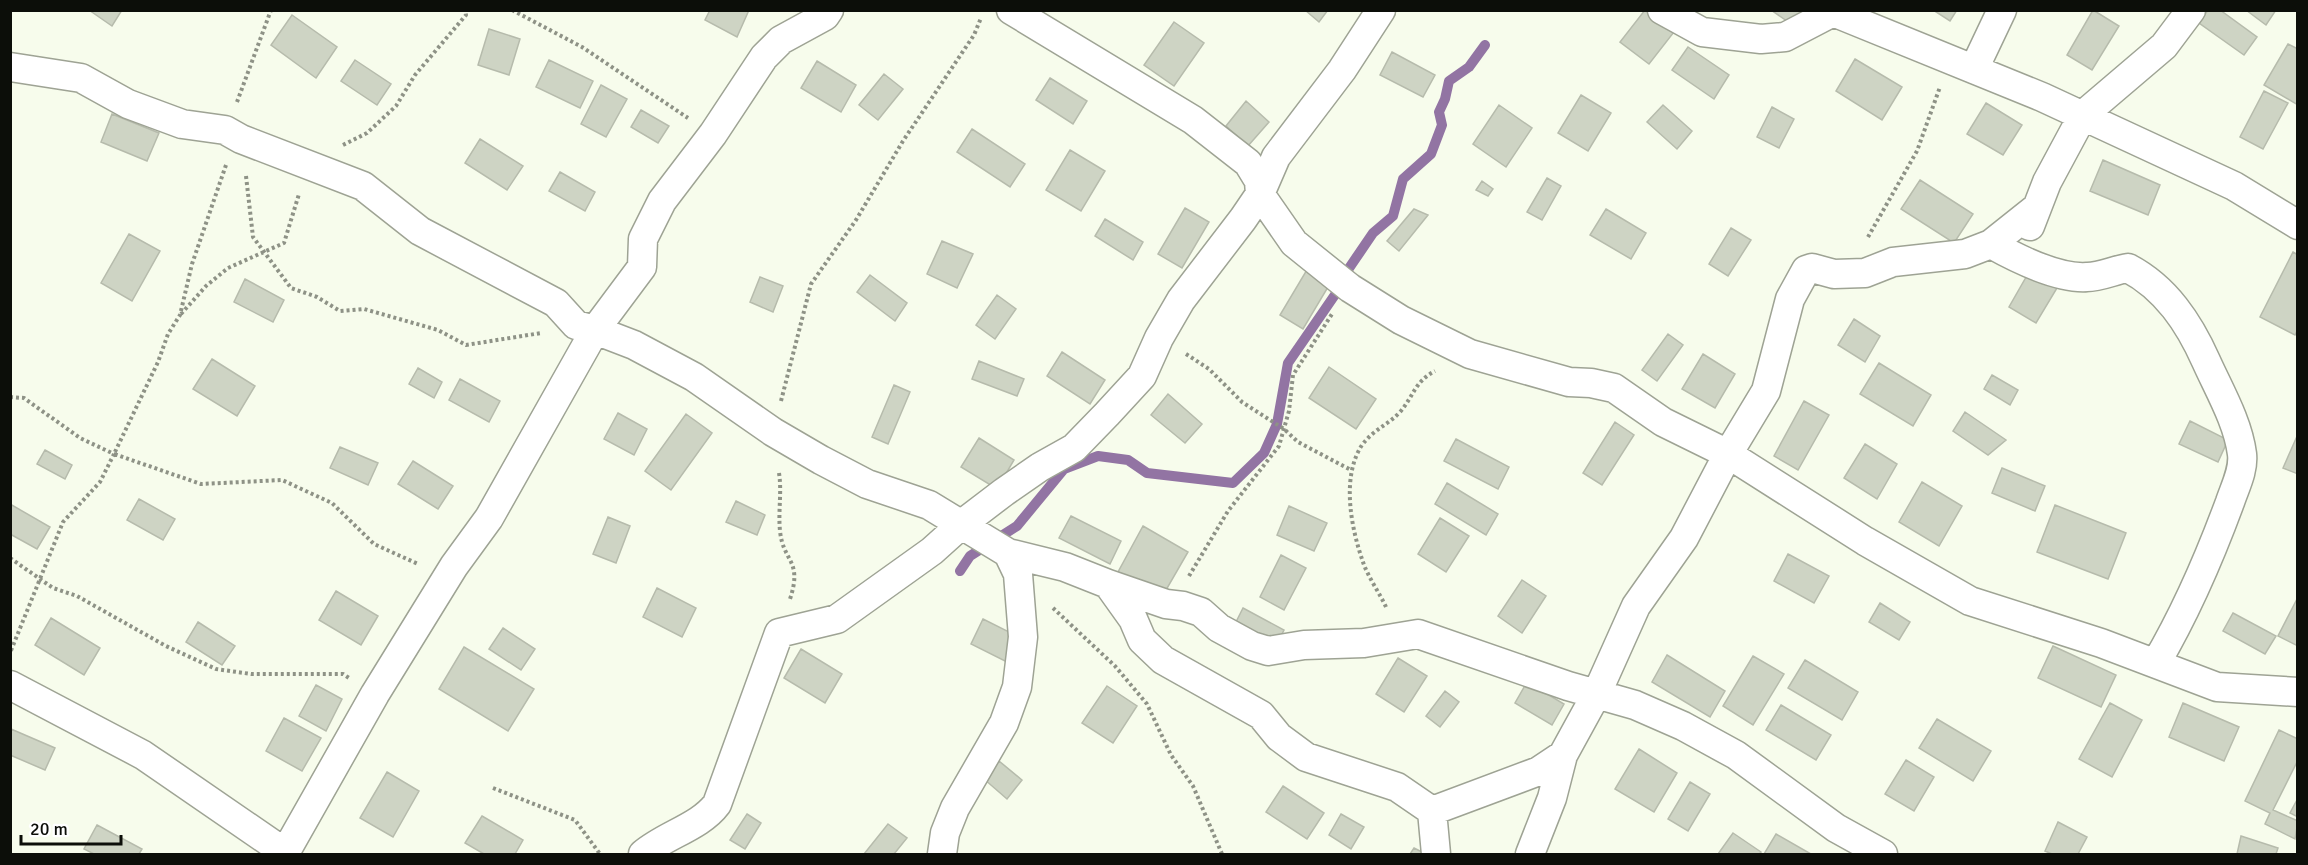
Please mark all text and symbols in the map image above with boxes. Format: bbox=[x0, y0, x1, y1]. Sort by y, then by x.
scale bar bbox=[21, 808, 122, 846]
text: 20 m bbox=[30, 818, 68, 840]

